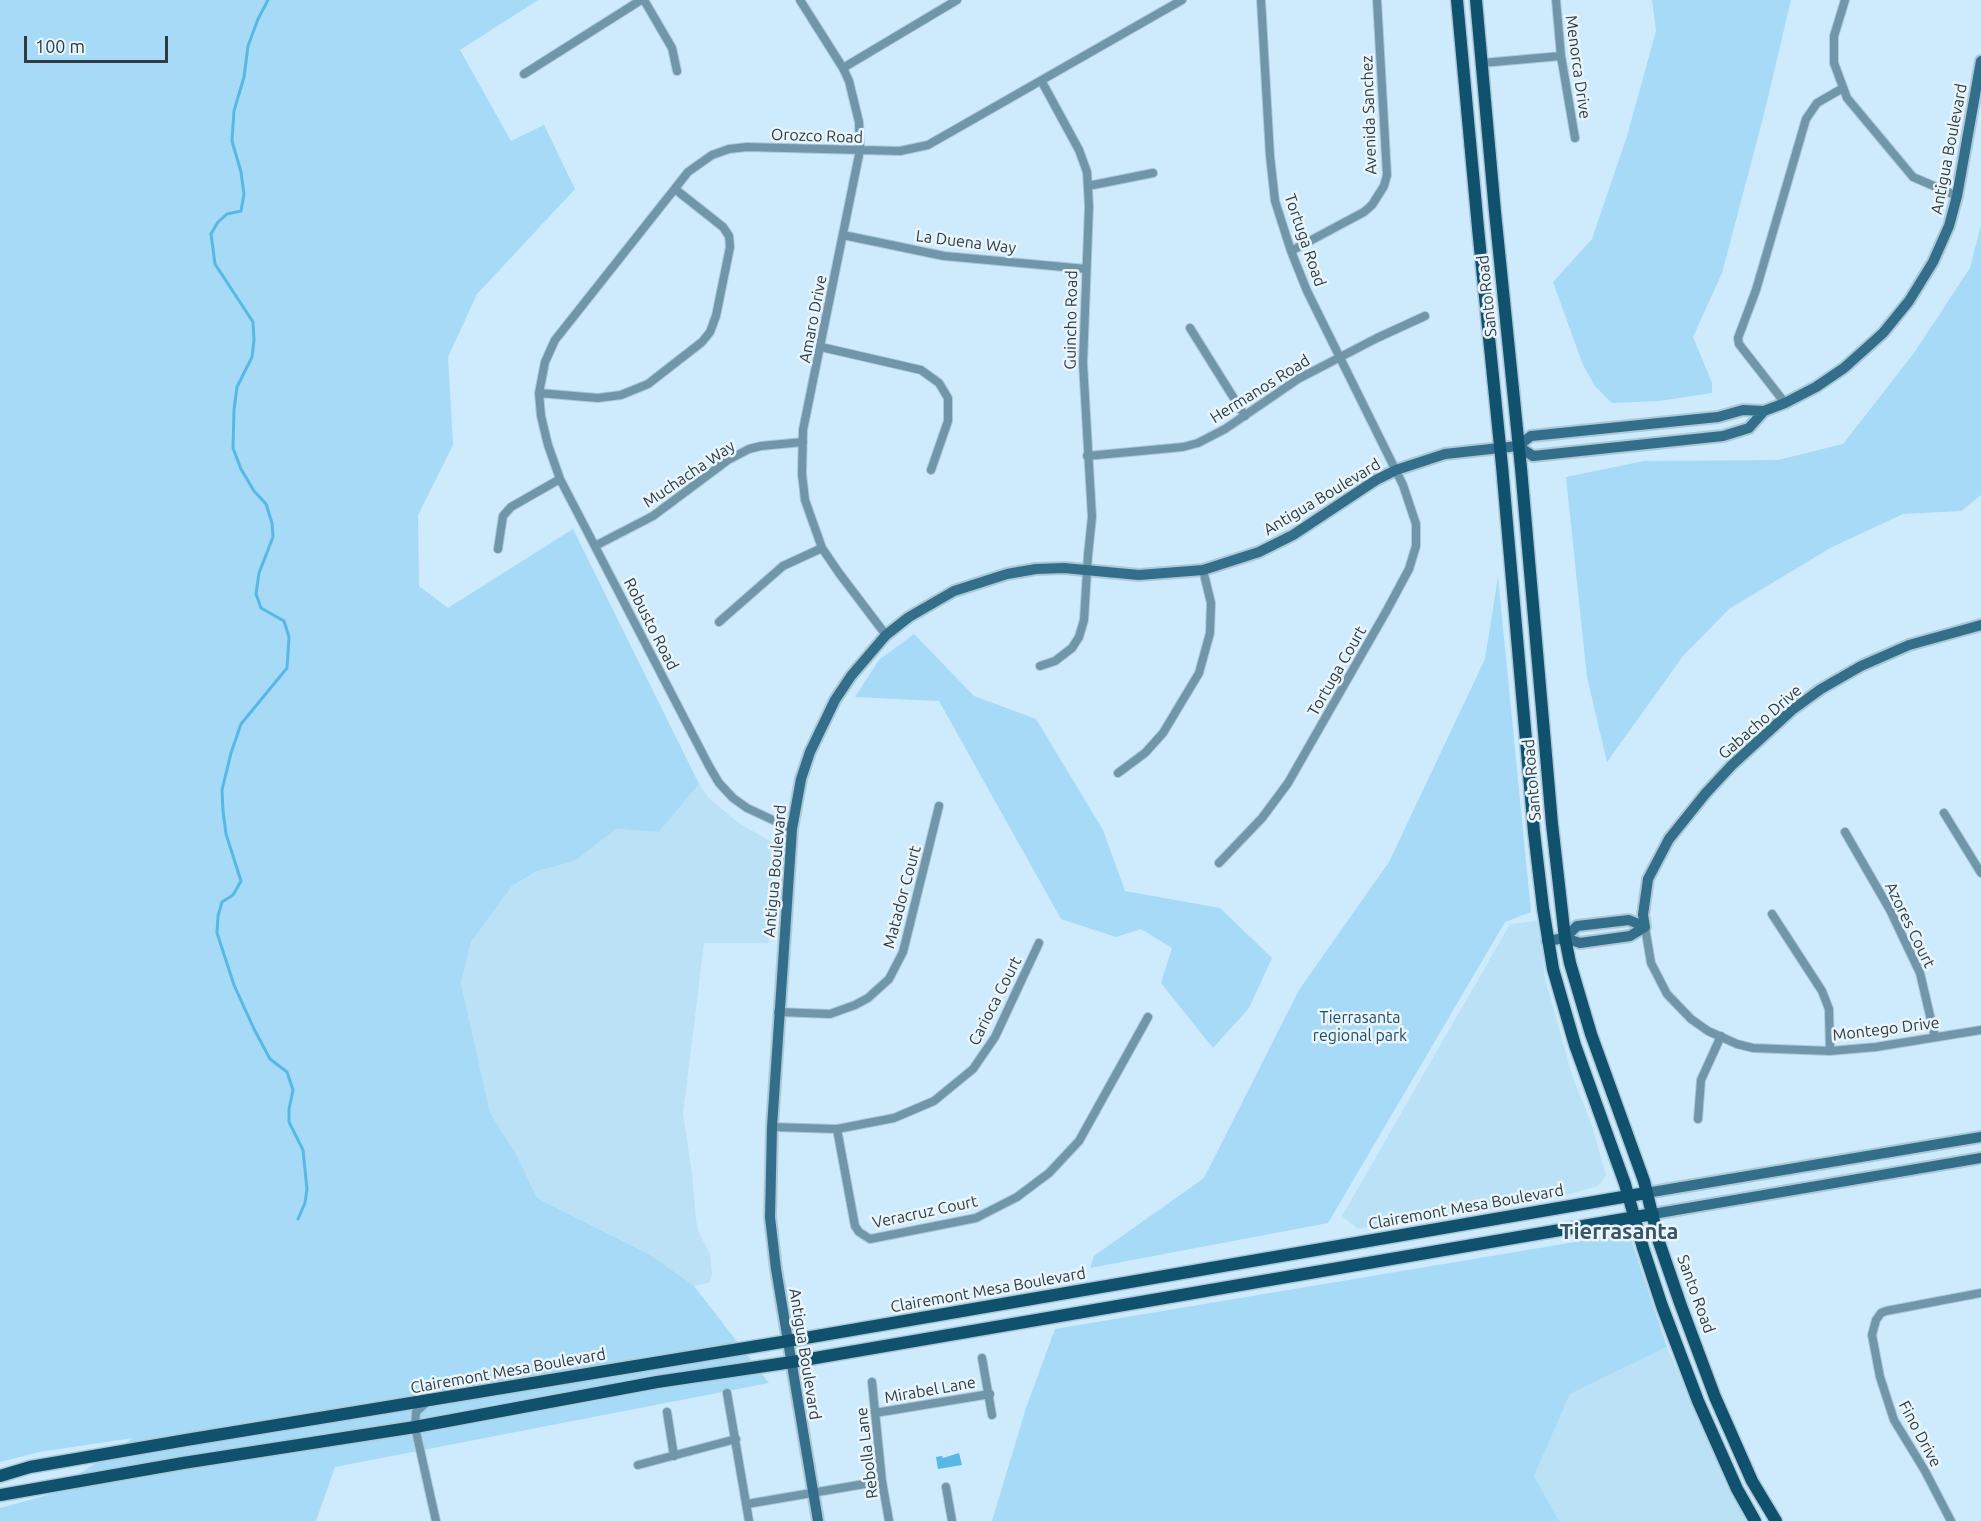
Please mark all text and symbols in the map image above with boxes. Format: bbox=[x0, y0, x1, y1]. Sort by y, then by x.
street label: Menorca Drive bbox=[1561, 14, 1595, 120]
scale bar bbox=[27, 24, 171, 62]
text: 100 m bbox=[35, 36, 85, 56]
street label: Avenida Sanchez bbox=[1357, 55, 1381, 175]
street label: Antigua Boulevard bbox=[1927, 82, 1971, 216]
street label: Orozco Road bbox=[771, 125, 863, 147]
street label: Tortuga Road bbox=[1280, 191, 1330, 289]
street label: La Duena Way bbox=[915, 226, 1017, 258]
street label: Santo Road bbox=[1473, 254, 1501, 338]
street label: Guincho Road bbox=[1061, 270, 1081, 370]
street label: Amaro Drive bbox=[795, 273, 831, 365]
street label: Hermanos Road bbox=[1207, 351, 1313, 427]
street label: Muchacha Way bbox=[639, 436, 739, 512]
street label: Antigua Boulevard bbox=[1260, 455, 1384, 539]
street label: Robusto Road bbox=[620, 575, 682, 673]
street label: Tortuga Court bbox=[1304, 623, 1370, 719]
street label: Gabacho Drive bbox=[1715, 681, 1805, 763]
street label: Santo Road bbox=[1519, 738, 1545, 822]
street label: Antigua Boulevard bbox=[760, 804, 790, 938]
street label: Matador Court bbox=[879, 843, 925, 951]
street label: Azores Court bbox=[1881, 879, 1939, 971]
street label: Carioca Court bbox=[964, 953, 1026, 1049]
park label: Tierrasanta regional park bbox=[1313, 1008, 1407, 1046]
street label: Montego Drive bbox=[1831, 1013, 1941, 1045]
street label: Clairemont Mesa Boulevard bbox=[1367, 1180, 1565, 1234]
street label: Veracruz Court bbox=[871, 1191, 979, 1233]
district label: Tierrasanta bbox=[1560, 1219, 1678, 1245]
street label: Santo Road bbox=[1673, 1252, 1719, 1336]
street label: Clairemont Mesa Boulevard bbox=[889, 1263, 1087, 1317]
street label: Antigua Boulevard bbox=[785, 1287, 825, 1421]
street label: Clairemont Mesa Boulevard bbox=[409, 1344, 607, 1398]
street label: Mirabel Lane bbox=[883, 1373, 977, 1407]
street label: Fino Drive bbox=[1895, 1398, 1945, 1470]
street label: Rebolla Lane bbox=[852, 1406, 882, 1500]

